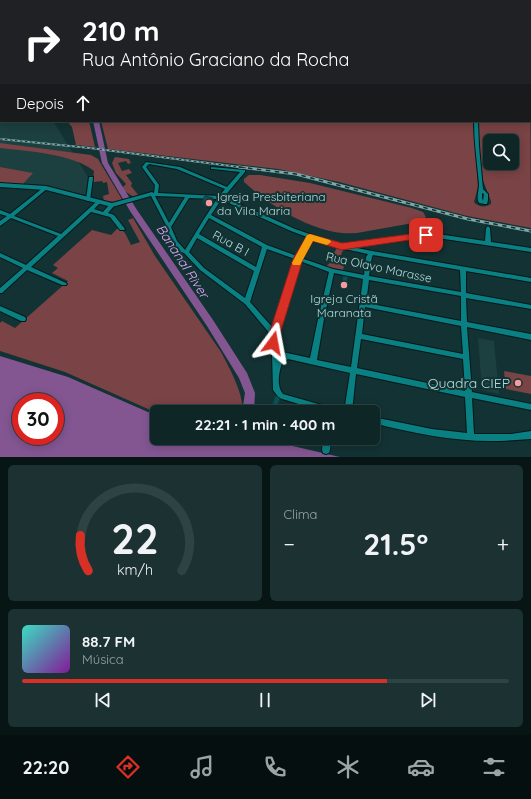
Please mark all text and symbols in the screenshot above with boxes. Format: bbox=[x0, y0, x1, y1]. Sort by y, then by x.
text: 210 m bbox=[82, 13, 160, 48]
icon: right bbox=[16, 16, 68, 68]
text: Rua Antônio Graciano da Rocha bbox=[82, 48, 349, 71]
icon: ahead bbox=[72, 92, 94, 114]
text: Depois bbox=[16, 94, 64, 113]
map controls bbox=[483, 134, 519, 170]
button: search bbox=[483, 134, 519, 170]
place label: Igreja Presbiteriana da Vila Maria bbox=[217, 189, 326, 218]
marker: Igreja Presbiteriana da Vila Maria bbox=[204, 198, 214, 208]
pin bbox=[409, 218, 443, 252]
water label: Bananal River bbox=[153, 221, 214, 302]
icon: arrive bbox=[415, 224, 437, 246]
street label: Rua B I bbox=[210, 227, 252, 259]
street label: Rua Olavo Marasse bbox=[325, 248, 434, 286]
marker: Igreja Cristã Maranata bbox=[339, 280, 349, 290]
place label: Igreja Cristã Maranata bbox=[310, 291, 378, 320]
position arrow bbox=[252, 322, 294, 364]
place label: Quadra CIEP bbox=[428, 374, 510, 392]
marker: Quadra CIEP bbox=[513, 378, 523, 388]
speed limit sign: 30 bbox=[12, 393, 64, 445]
text: 22:21 · 1 min · 400 m bbox=[195, 415, 335, 434]
text: Clima bbox=[284, 506, 318, 522]
text: 22 bbox=[111, 512, 158, 564]
text: 21.5° bbox=[363, 525, 428, 563]
text: − bbox=[284, 530, 295, 558]
text: + bbox=[497, 530, 509, 558]
text: km/h bbox=[117, 561, 153, 579]
text: 88.7 FM bbox=[82, 632, 135, 651]
text: Música bbox=[82, 651, 124, 667]
icon: previous bbox=[92, 689, 114, 711]
icon: pause bbox=[254, 689, 276, 711]
icon: next bbox=[417, 689, 439, 711]
icon: directions bbox=[114, 753, 142, 781]
icon: music bbox=[188, 753, 216, 781]
icon: phone bbox=[261, 753, 289, 781]
icon: climate bbox=[334, 753, 362, 781]
icon: car bbox=[407, 753, 435, 781]
icon: filters bbox=[480, 753, 508, 781]
text: 22:20 bbox=[23, 756, 69, 779]

